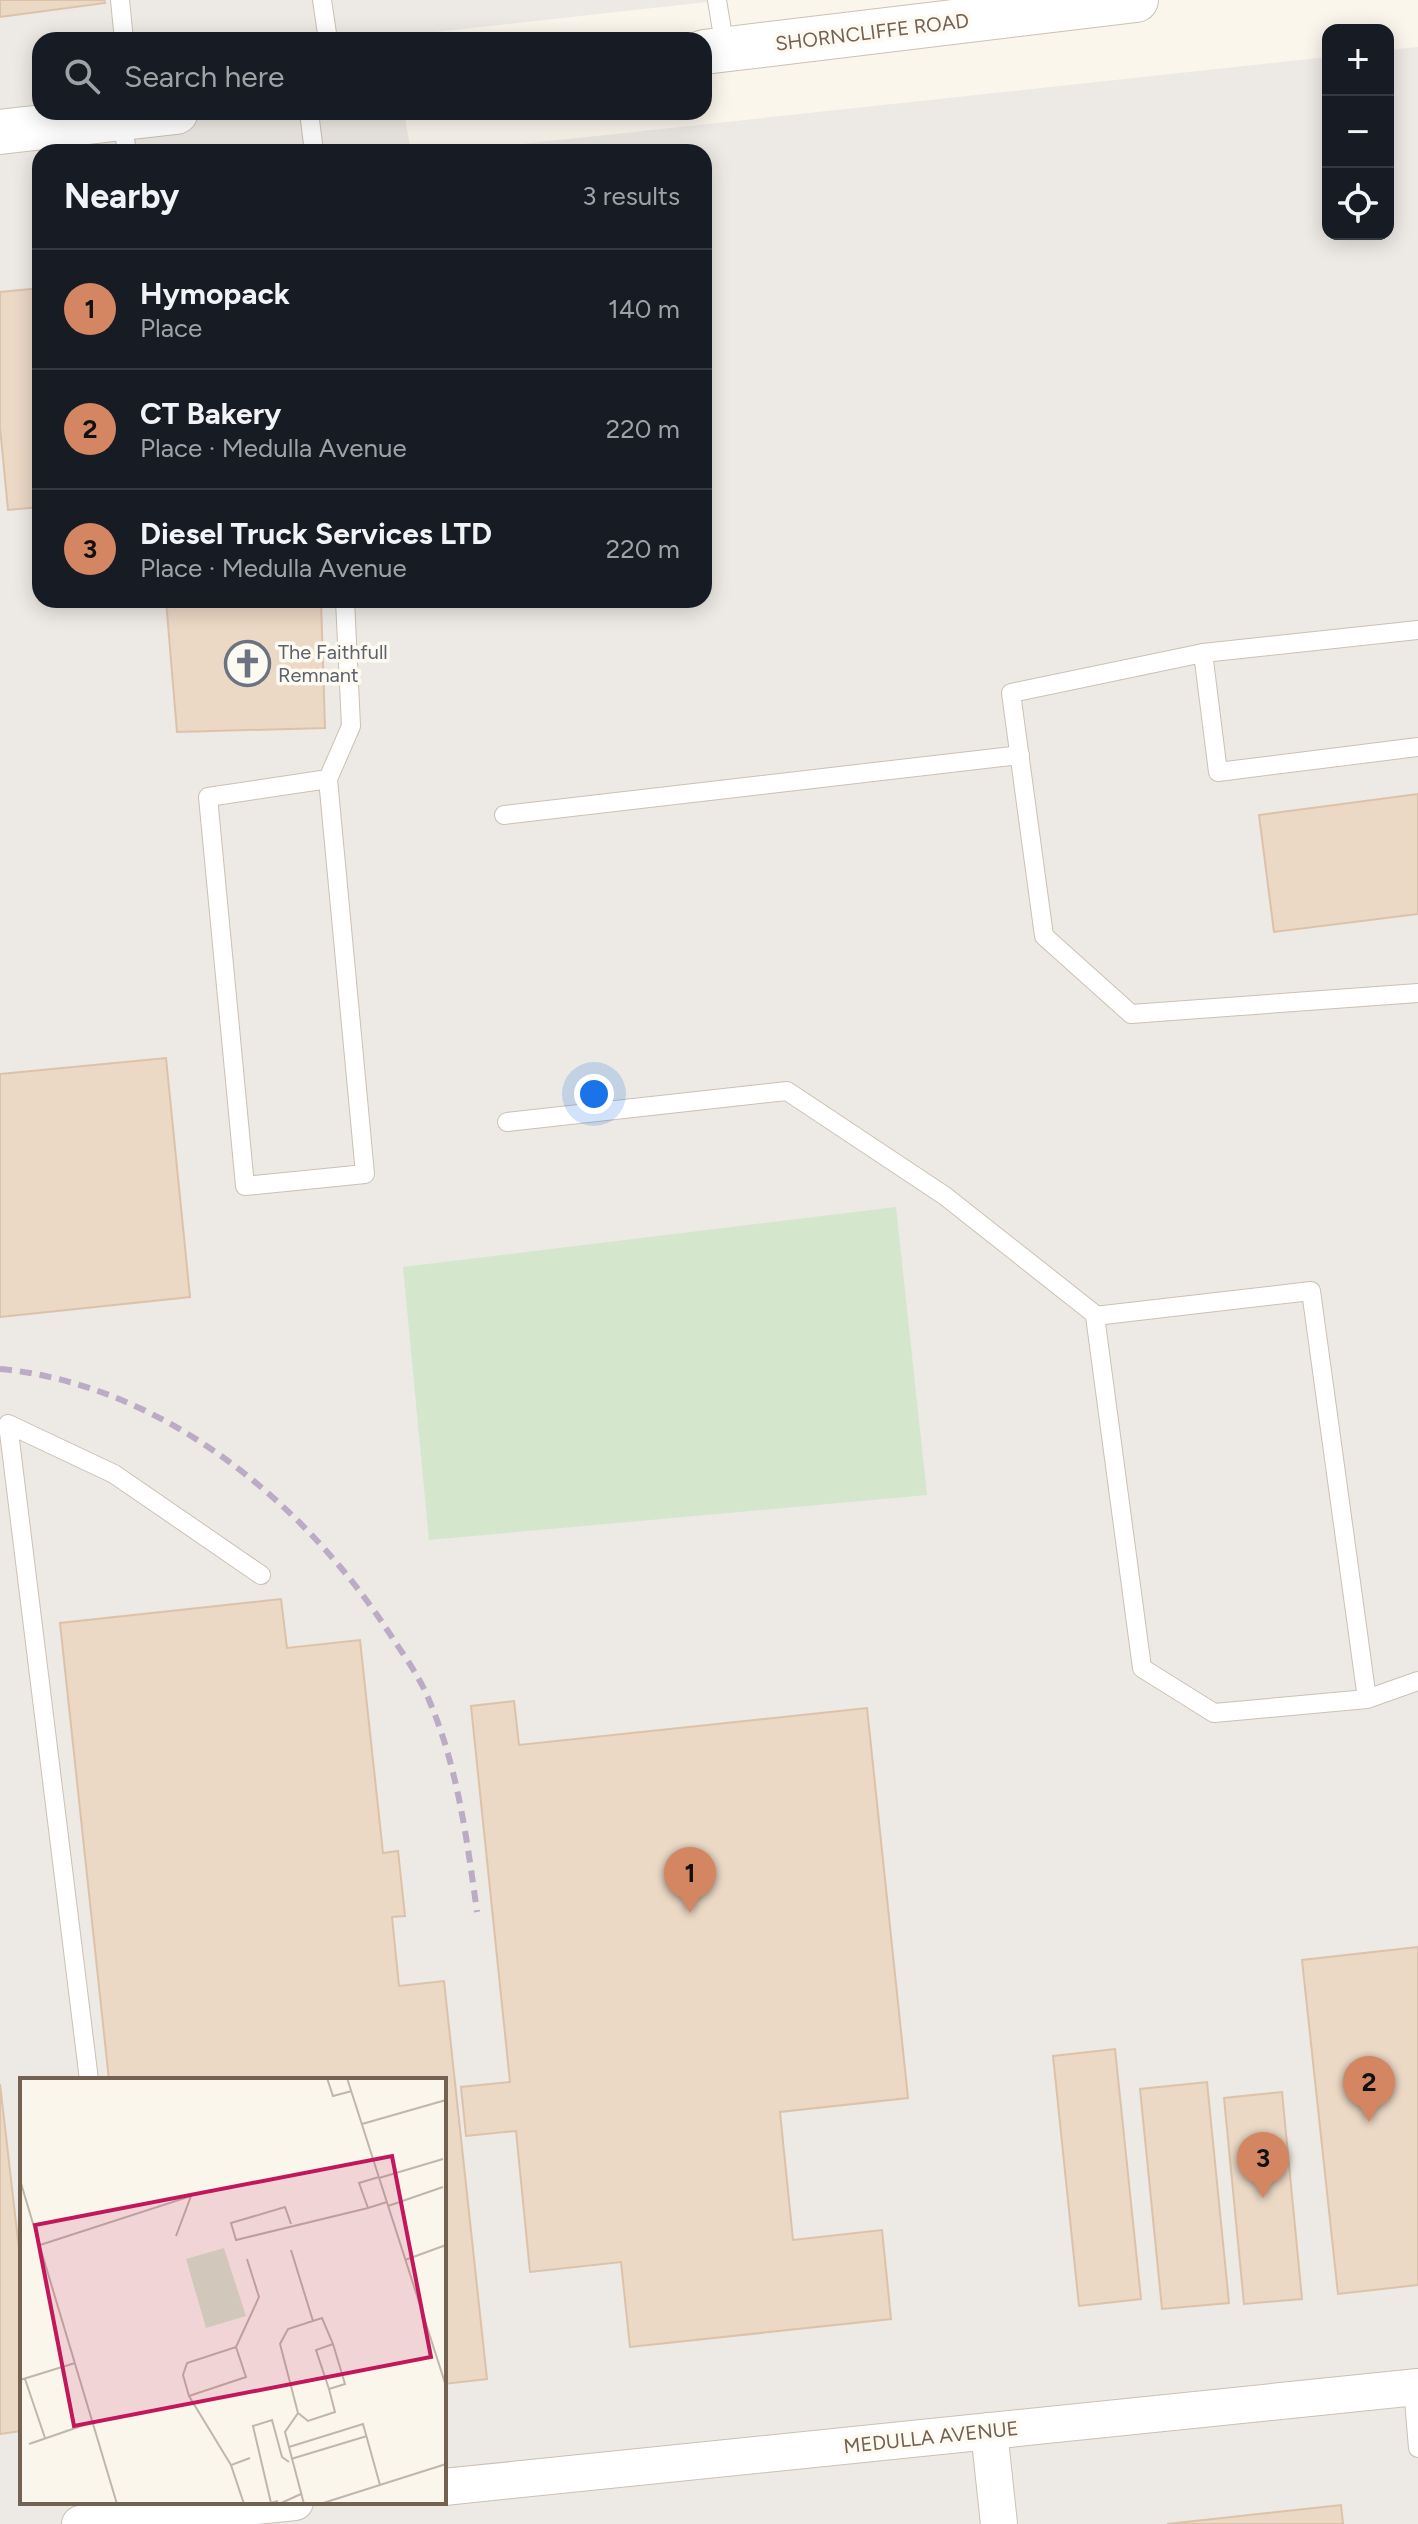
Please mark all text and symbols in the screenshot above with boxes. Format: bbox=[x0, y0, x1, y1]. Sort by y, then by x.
street label: SHORNCLIFFE ROAD bbox=[774, 8, 970, 56]
map controls bbox=[1322, 24, 1394, 240]
button: + bbox=[1322, 24, 1394, 96]
search box bbox=[32, 32, 712, 120]
icon: search bbox=[60, 54, 104, 98]
text: Search here bbox=[124, 58, 284, 95]
button: − bbox=[1322, 96, 1394, 168]
button: locate bbox=[1322, 168, 1394, 240]
text: Nearby bbox=[64, 176, 179, 217]
text: 3 results bbox=[582, 180, 680, 212]
text: Hymopack bbox=[140, 275, 290, 312]
text: 1 bbox=[85, 293, 95, 325]
text: 140 m bbox=[608, 293, 680, 325]
text: Place bbox=[140, 312, 202, 344]
text: CT Bakery bbox=[140, 395, 281, 432]
text: 2 bbox=[82, 413, 98, 445]
text: 220 m bbox=[606, 413, 680, 445]
text: Place · Medulla Avenue bbox=[140, 432, 407, 464]
text: Diesel Truck Services LTD bbox=[140, 515, 492, 552]
text: 3 bbox=[83, 533, 97, 565]
text: 220 m bbox=[606, 533, 680, 565]
text: Place · Medulla Avenue bbox=[140, 552, 407, 584]
church icon: The Faithfull Remnant bbox=[223, 640, 271, 688]
place label: The Faithfull Remnant bbox=[278, 640, 388, 687]
your location bbox=[574, 1074, 614, 1114]
pin: 1 bbox=[664, 1847, 716, 1913]
pin: 2 bbox=[1343, 2056, 1395, 2122]
inset map bbox=[20, 2078, 446, 2504]
pin: 3 bbox=[1237, 2132, 1289, 2198]
street label: MEDULLA AVENUE bbox=[842, 2416, 1020, 2458]

